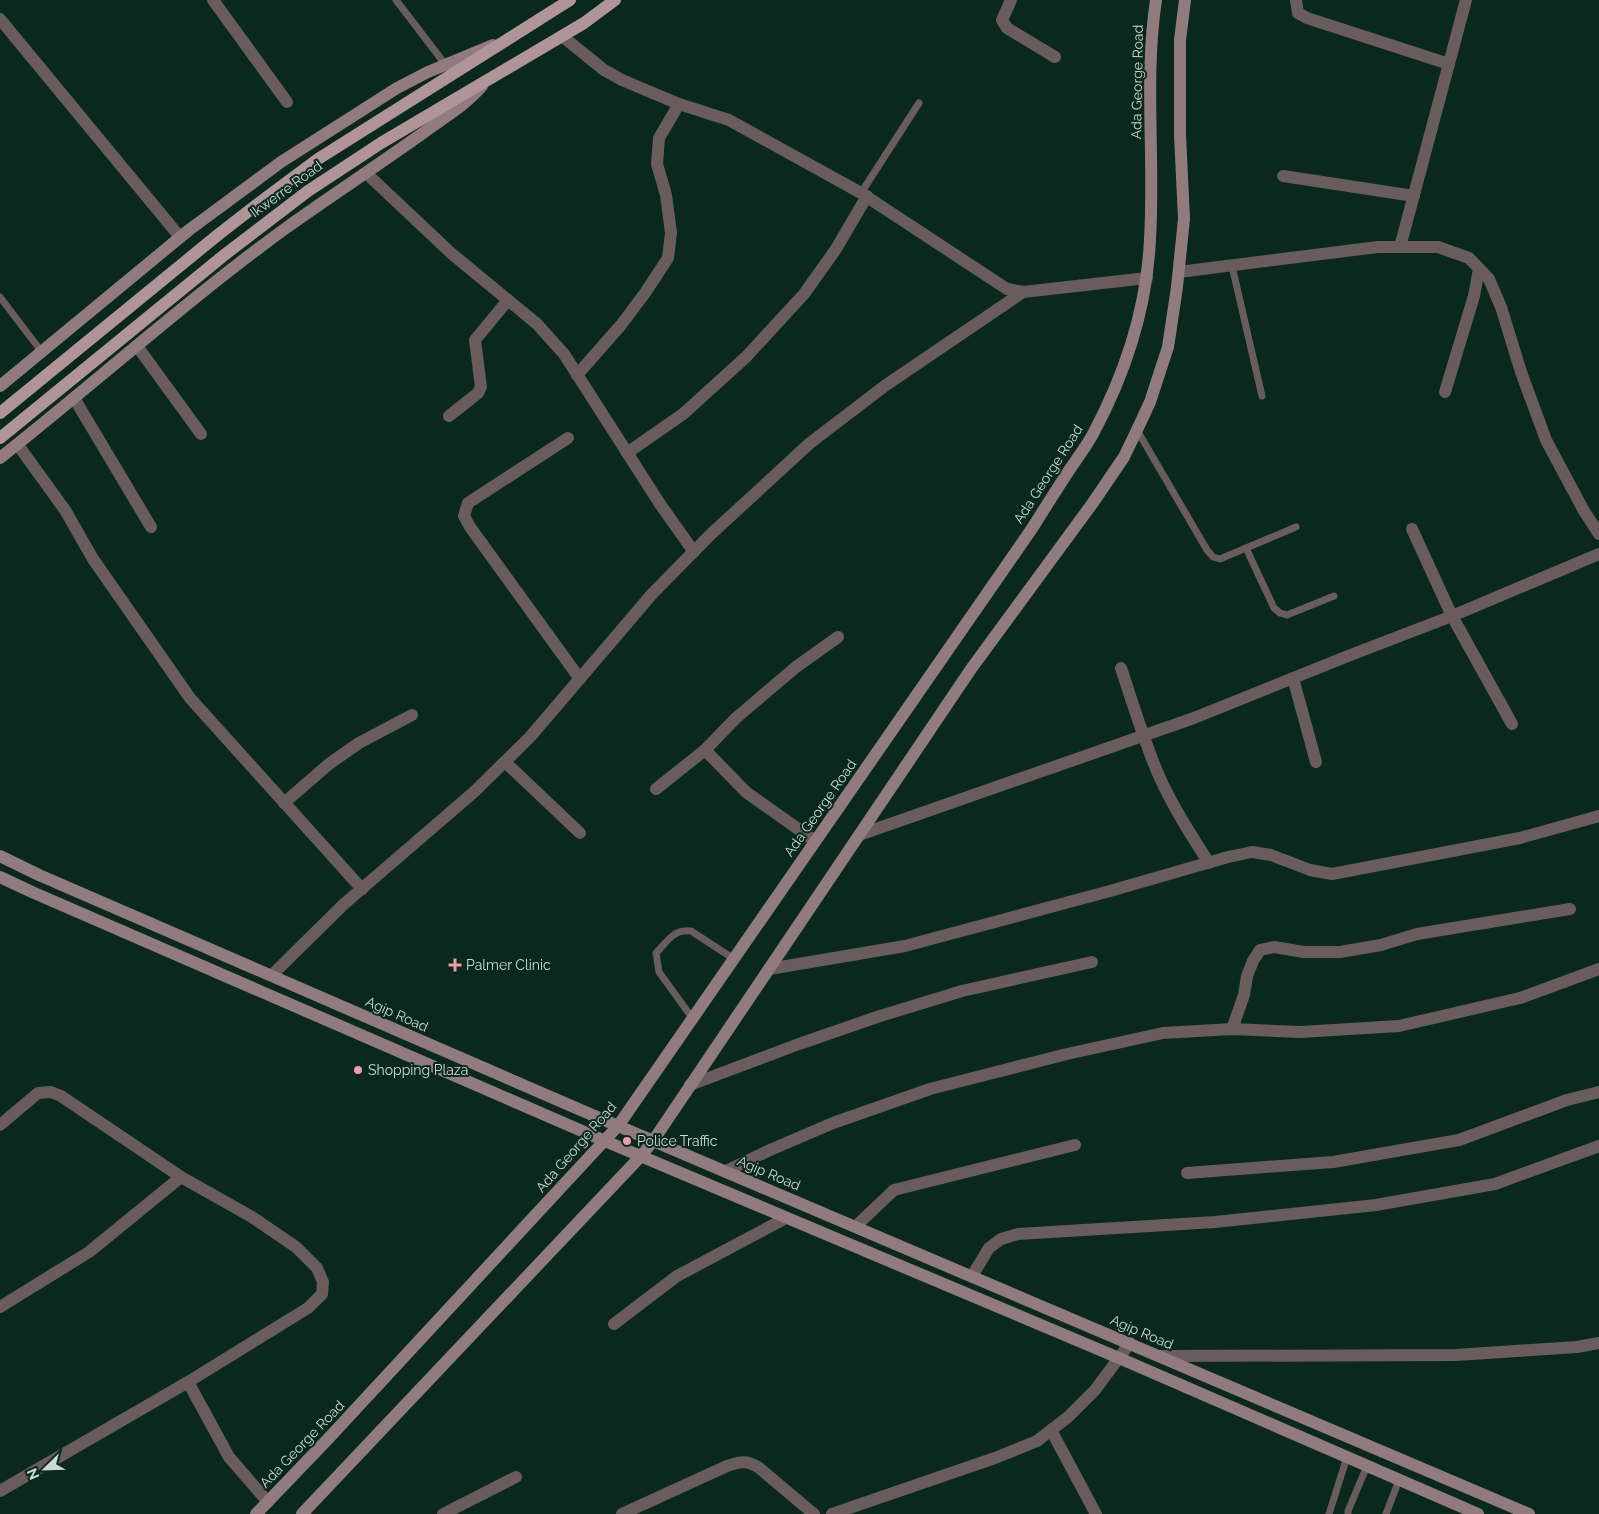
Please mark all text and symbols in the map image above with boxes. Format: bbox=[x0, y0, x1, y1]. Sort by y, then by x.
street label: Ada George Road bbox=[1128, 25, 1146, 139]
street label: Ikwerre Road bbox=[247, 157, 325, 221]
street label: Ada George Road bbox=[1010, 422, 1086, 526]
street label: Ada George Road bbox=[781, 757, 859, 859]
place label: Palmer Clinic bbox=[466, 957, 551, 973]
marker: Palmer Clinic bbox=[448, 958, 462, 972]
street label: Agip Road bbox=[363, 993, 431, 1035]
place label: Shopping Plaza bbox=[368, 1062, 468, 1078]
marker: Shopping Plaza bbox=[352, 1064, 364, 1076]
street label: Ada George Road bbox=[532, 1099, 620, 1195]
place label: Police Traffic bbox=[637, 1133, 718, 1149]
marker: Police Traffic bbox=[621, 1135, 633, 1147]
street label: Agip Road bbox=[735, 1153, 803, 1193]
street label: Agip Road bbox=[1108, 1312, 1176, 1352]
street label: Ada George Road bbox=[256, 1397, 348, 1491]
north arrow bbox=[20, 1444, 70, 1494]
text: N bbox=[24, 1466, 42, 1482]

